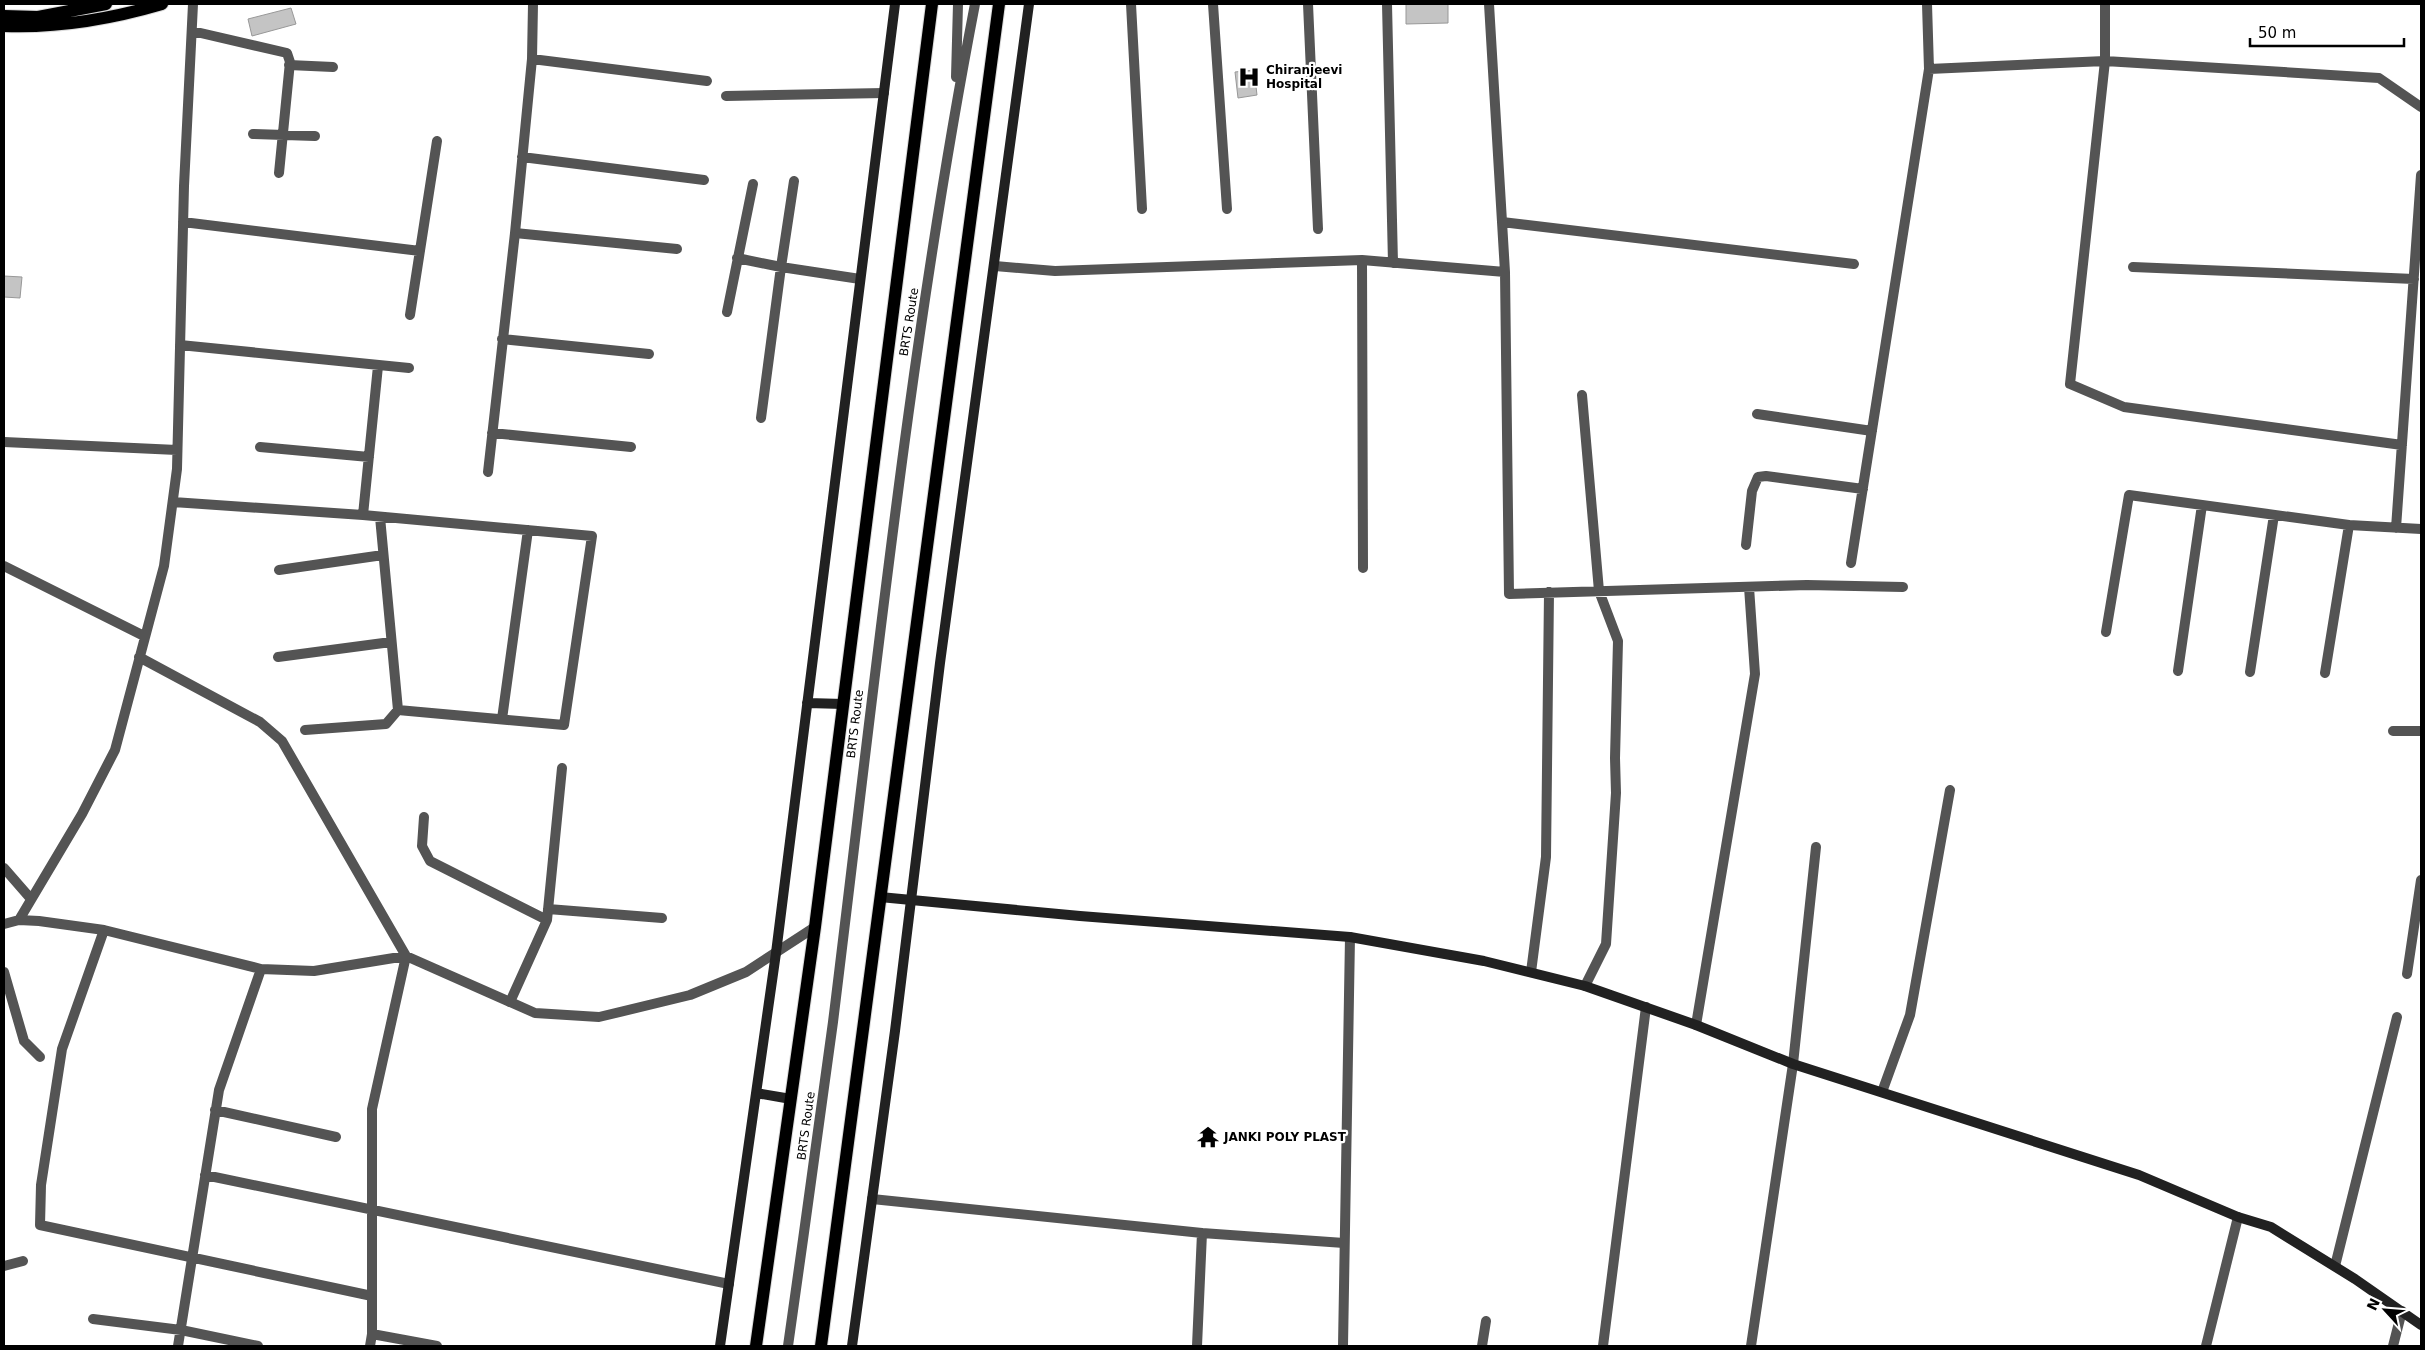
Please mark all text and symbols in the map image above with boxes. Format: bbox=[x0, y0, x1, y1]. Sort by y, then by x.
scale bar bbox=[2250, 15, 2404, 47]
text: 50 m bbox=[2258, 24, 2296, 42]
place label: Chiranjeevi Hospital bbox=[1266, 63, 1342, 91]
hospital icon: Chiranjeevi Hospital bbox=[1236, 64, 1262, 90]
street label: BRTS Route bbox=[897, 287, 921, 357]
street label: BRTS Route bbox=[844, 689, 866, 759]
street label: BRTS Route bbox=[794, 1091, 818, 1161]
temple icon: JANKI POLY PLAST bbox=[1195, 1124, 1221, 1150]
place label: JANKI POLY PLAST bbox=[1223, 1130, 1347, 1144]
north arrow bbox=[2360, 1285, 2410, 1335]
text: N bbox=[2364, 1296, 2383, 1313]

